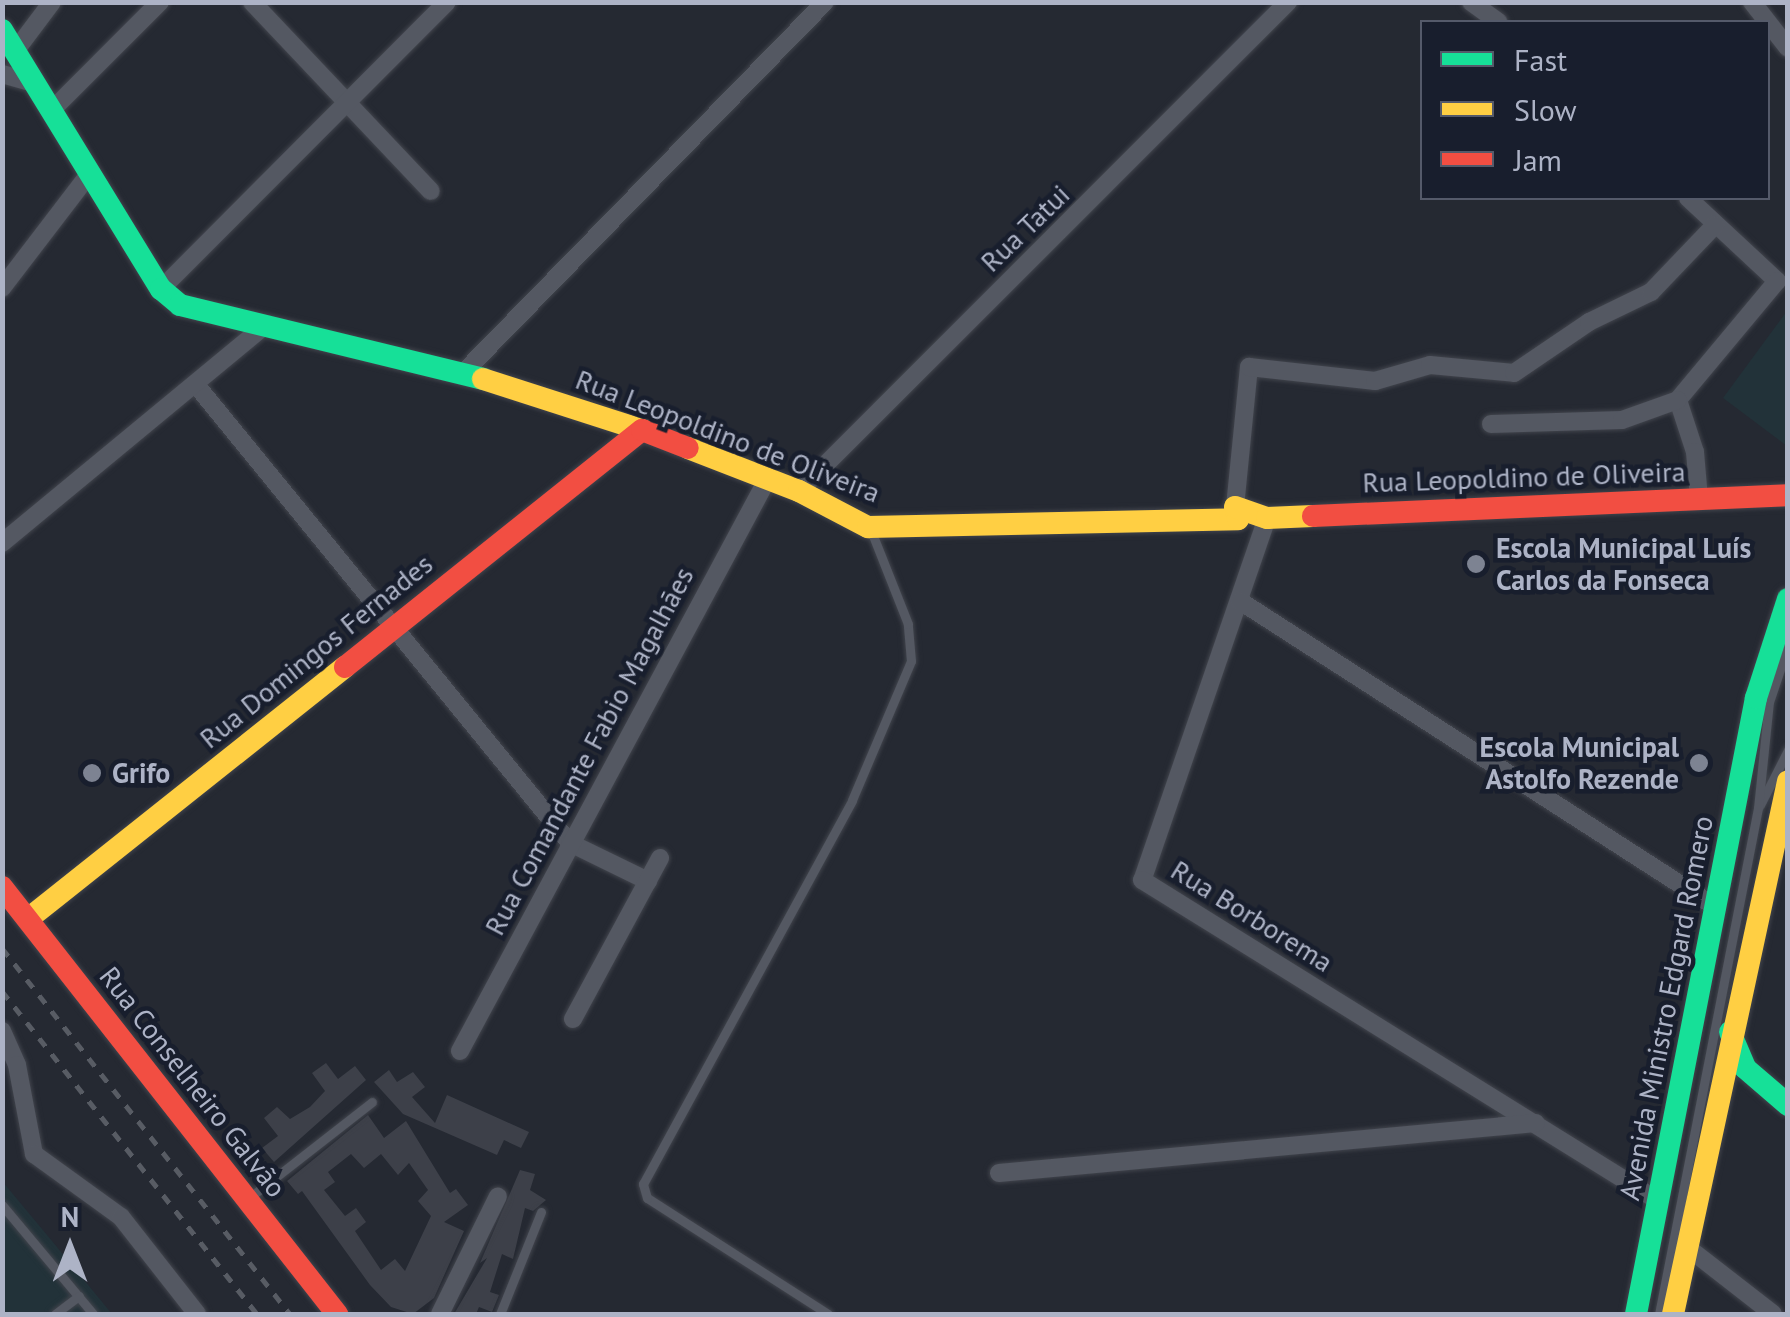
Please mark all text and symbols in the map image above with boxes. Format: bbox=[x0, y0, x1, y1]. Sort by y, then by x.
legend bbox=[1420, 20, 1770, 200]
text: Fast bbox=[1514, 40, 1567, 79]
text: Slow bbox=[1514, 90, 1577, 129]
text: Jam bbox=[1514, 140, 1562, 179]
street label: Rua Tatui bbox=[973, 177, 1077, 279]
street label: Rua Leopoldino de Oliveira bbox=[571, 362, 885, 510]
street label: Rua Leopoldino de Oliveira bbox=[1362, 455, 1686, 499]
place label: Escola Municipal Luís Carlos da Fonseca bbox=[1496, 531, 1751, 597]
street label: Rua Domingos Fernades bbox=[193, 547, 439, 755]
marker: Escola Municipal Luís Carlos da Fonseca bbox=[1465, 553, 1487, 575]
street label: Rua Comandante Fabio Magalhães bbox=[478, 561, 700, 941]
place label: Escola Municipal Astolfo Rezende bbox=[1480, 730, 1679, 796]
marker: Escola Municipal Astolfo Rezende bbox=[1688, 752, 1710, 774]
place label: Grifo bbox=[112, 756, 170, 790]
marker: Grifo bbox=[81, 762, 103, 784]
street label: Avenida Ministro Edgard Romero bbox=[1612, 813, 1720, 1203]
street label: Rua Borborema bbox=[1165, 853, 1339, 979]
street label: Rua Conselheiro Galvão bbox=[93, 960, 293, 1204]
north arrow bbox=[20, 1197, 120, 1297]
text: N bbox=[61, 1198, 79, 1235]

